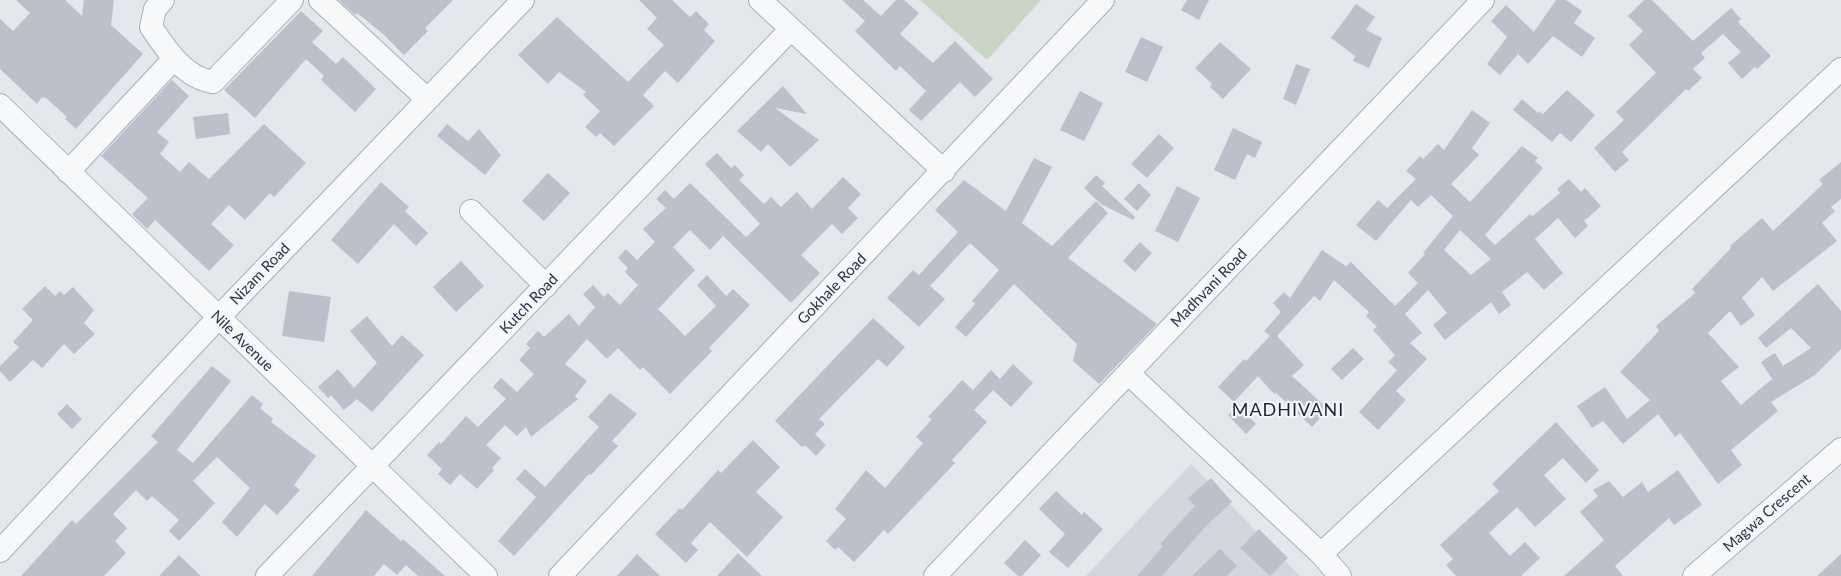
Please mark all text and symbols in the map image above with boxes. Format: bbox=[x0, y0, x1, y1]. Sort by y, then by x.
street label: Nizam Road bbox=[226, 239, 294, 309]
street label: Madhvani Road bbox=[1167, 245, 1251, 331]
street label: Gokhale Road bbox=[794, 250, 870, 328]
street label: Kutch Road bbox=[496, 270, 562, 338]
street label: Nile Avenue bbox=[207, 307, 277, 375]
district label: MADHIVANI bbox=[1231, 399, 1345, 421]
street label: Magwa Crescent bbox=[1720, 470, 1814, 556]

